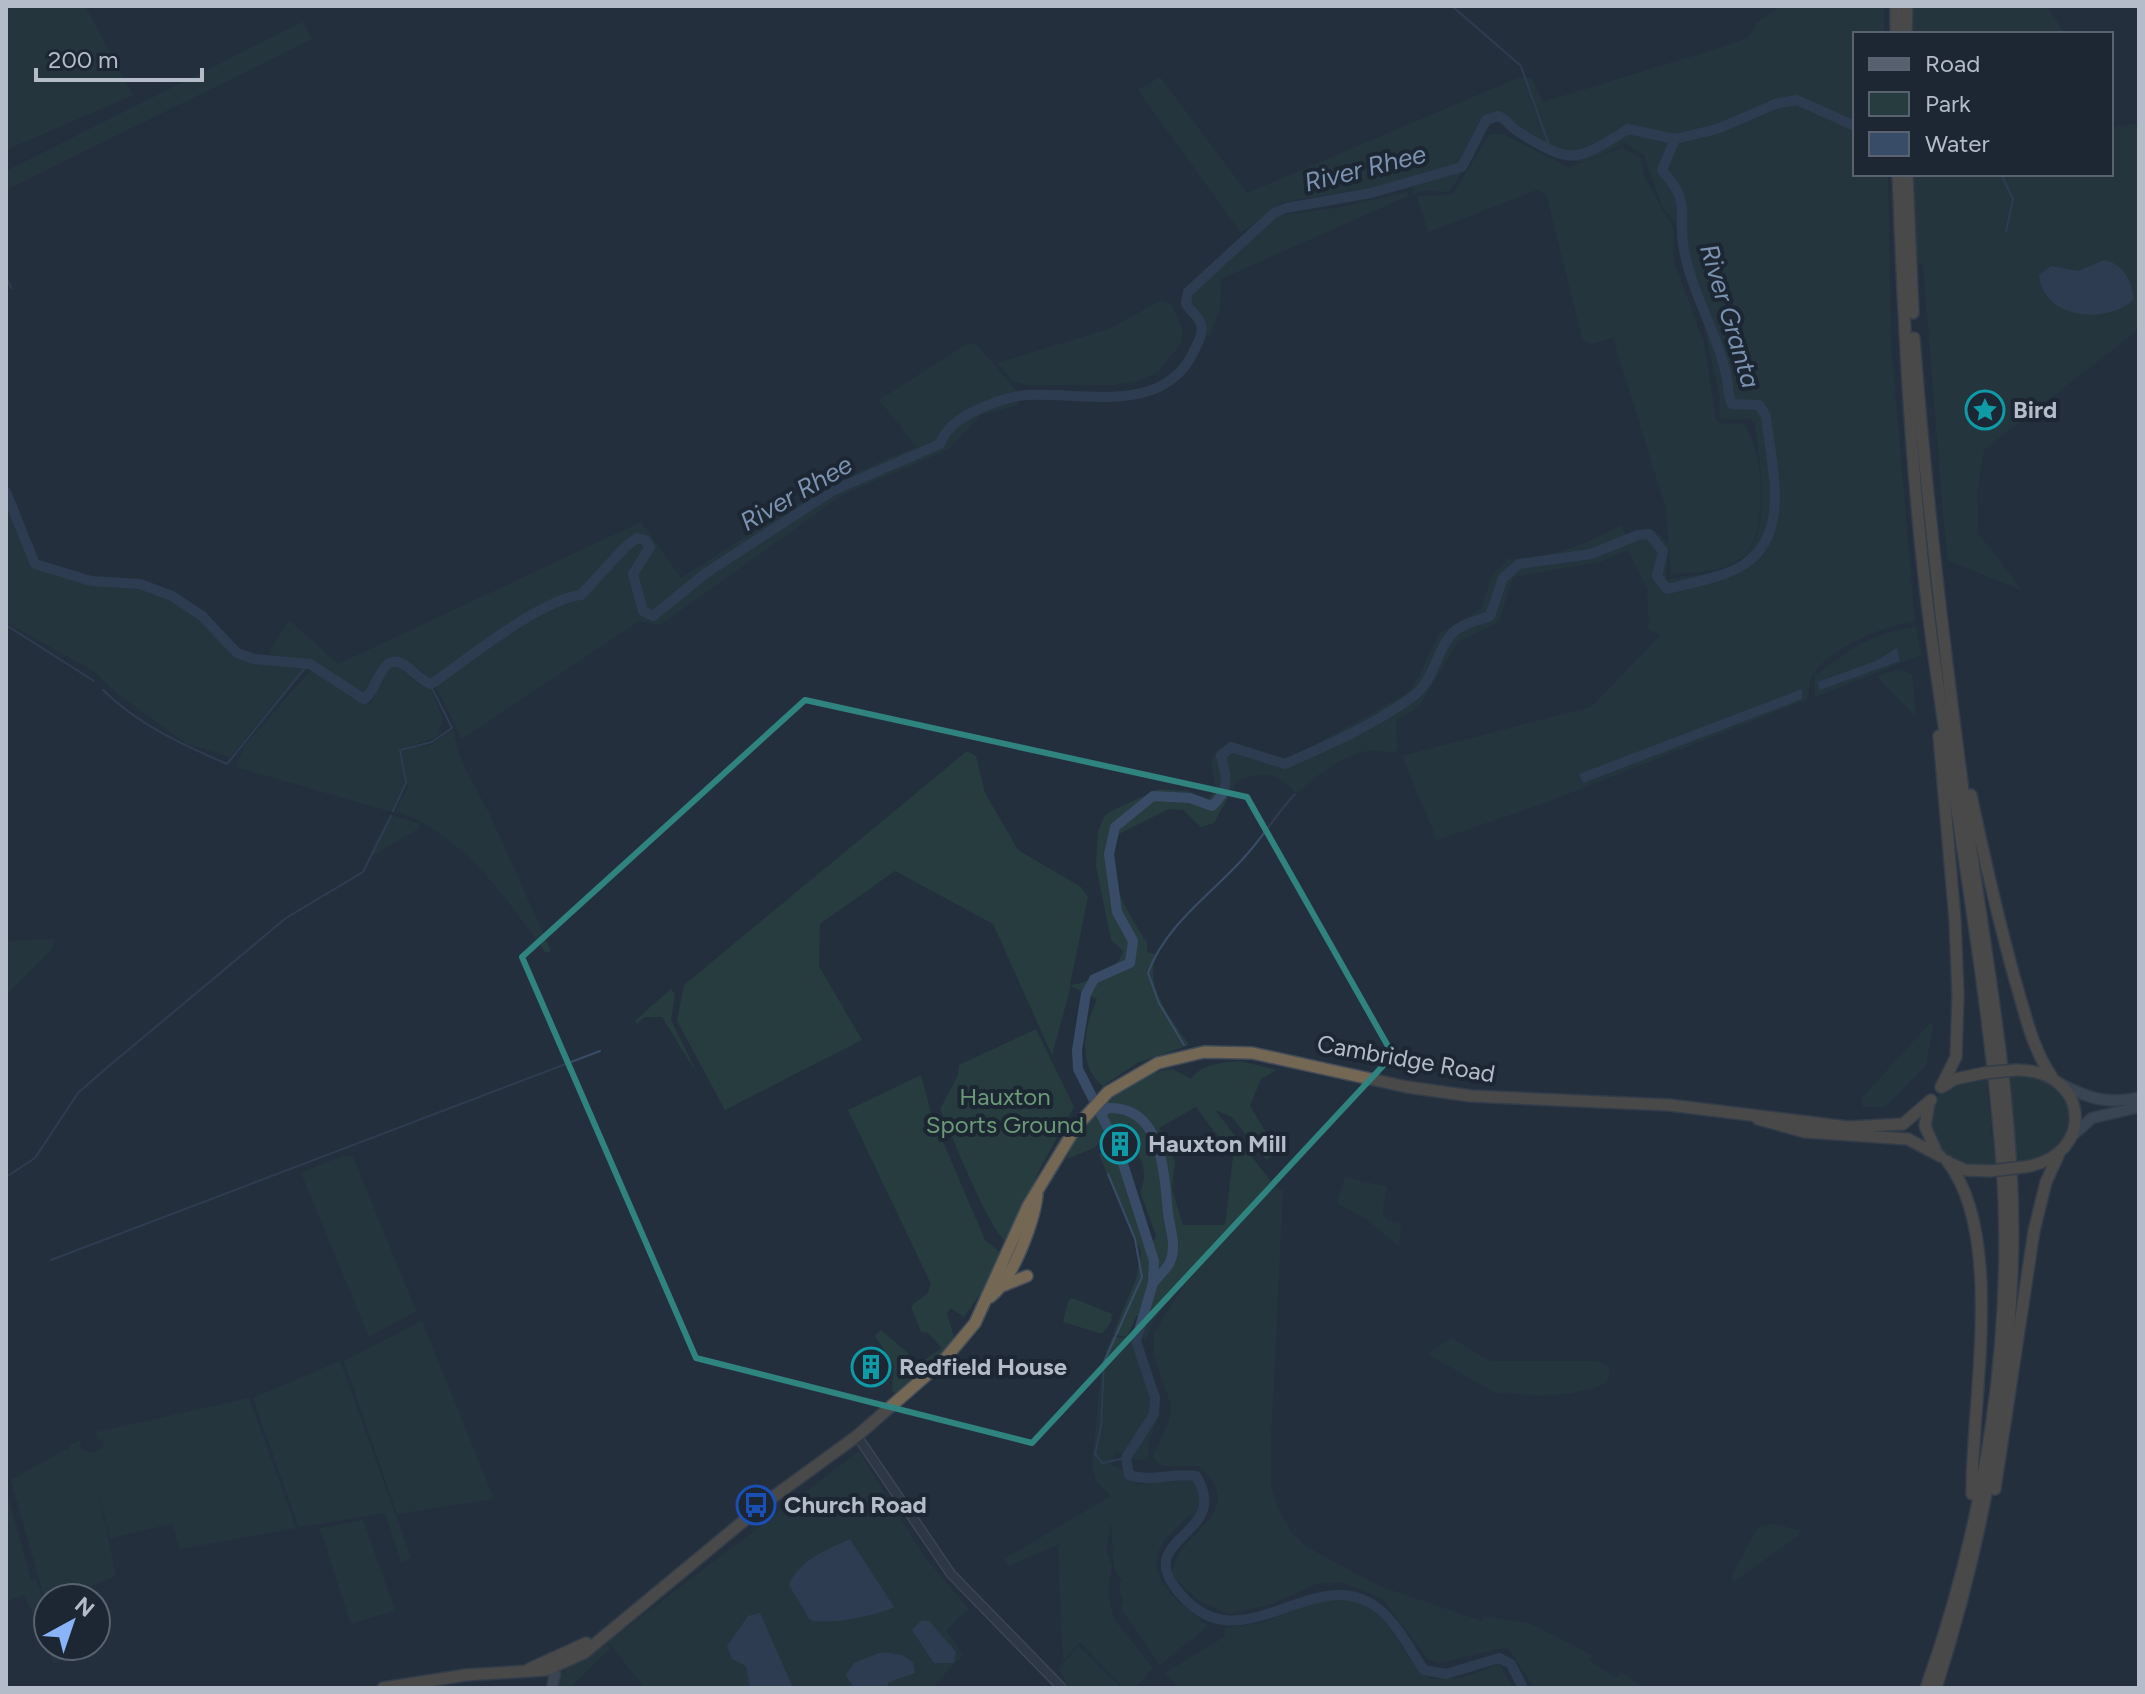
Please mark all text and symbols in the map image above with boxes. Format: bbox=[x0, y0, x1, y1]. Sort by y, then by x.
scale bar bbox=[36, 32, 202, 82]
legend bbox=[1853, 32, 2113, 176]
text: 200 m bbox=[48, 45, 119, 74]
text: Road bbox=[1925, 49, 1980, 78]
text: Park bbox=[1925, 89, 1971, 118]
text: Water bbox=[1925, 129, 1990, 158]
water label: River Rhee bbox=[1301, 137, 1429, 199]
water label: River Granta bbox=[1693, 240, 1767, 392]
place icon: Bird bbox=[1964, 389, 2006, 431]
place label: Bird bbox=[2013, 395, 2057, 424]
water label: River Rhee bbox=[734, 448, 858, 538]
street label: Cambridge Road bbox=[1315, 1029, 1497, 1088]
park label: Hauxton Sports Ground bbox=[926, 1082, 1084, 1139]
building icon: Hauxton Mill bbox=[1099, 1123, 1141, 1165]
place label: Hauxton Mill bbox=[1148, 1129, 1287, 1158]
building icon: Redfield House bbox=[850, 1346, 892, 1388]
place label: Redfield House bbox=[899, 1352, 1067, 1381]
bus stop icon: Church Road bbox=[735, 1484, 777, 1526]
place label: Church Road bbox=[784, 1490, 927, 1519]
north arrow bbox=[32, 1582, 112, 1662]
text: N bbox=[69, 1591, 100, 1623]

